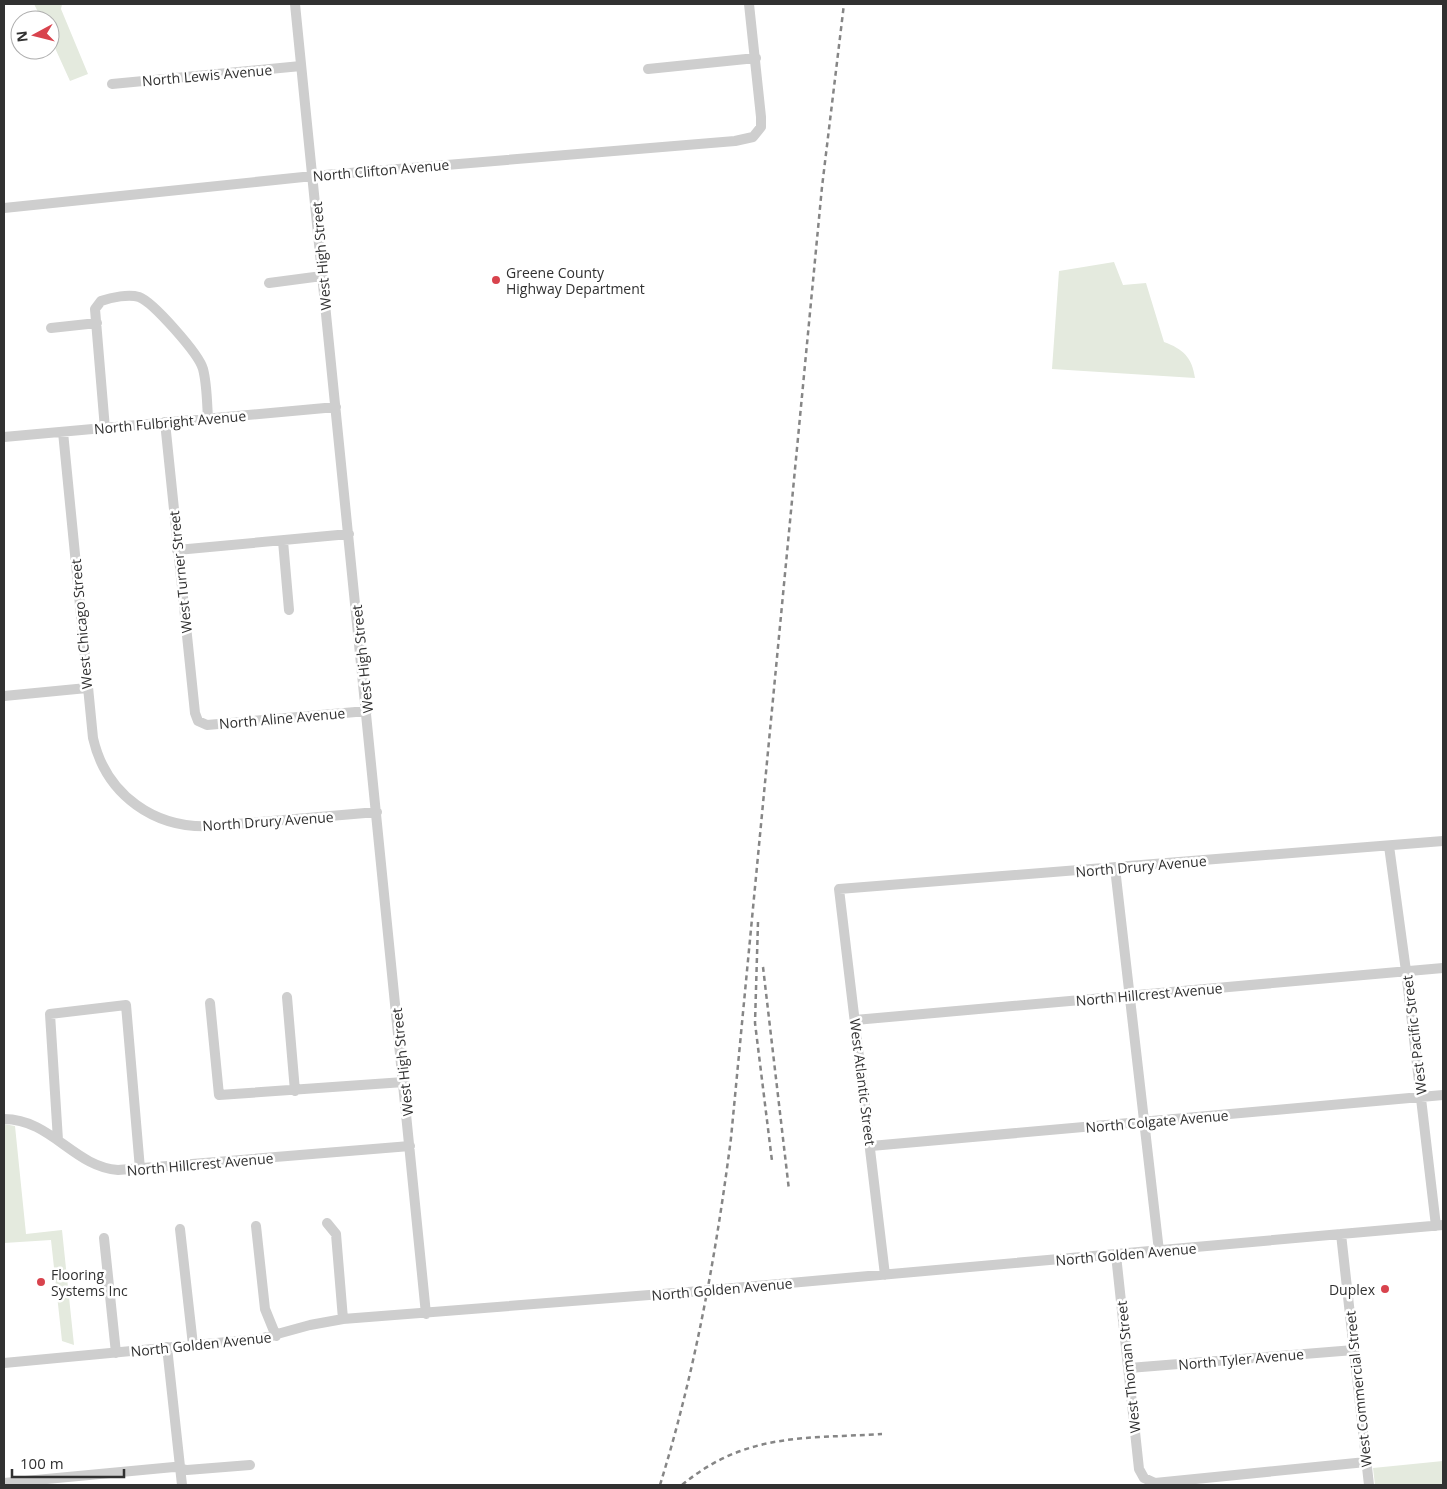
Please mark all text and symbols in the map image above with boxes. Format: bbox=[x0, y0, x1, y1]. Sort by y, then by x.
north arrow bbox=[10, 10, 60, 60]
text: N bbox=[11, 30, 32, 43]
street label: North Lewis Avenue bbox=[141, 60, 273, 90]
street label: North Clifton Avenue bbox=[312, 155, 450, 185]
street label: West High Street bbox=[307, 201, 335, 311]
place label: Greene County Highway Department bbox=[506, 263, 645, 298]
marker: Greene County Highway Department bbox=[490, 274, 502, 286]
street label: North Fulbright Avenue bbox=[93, 406, 247, 438]
street label: West Turner Street bbox=[164, 510, 196, 634]
street label: West Chicago Street bbox=[66, 558, 96, 690]
street label: West High Street bbox=[347, 604, 377, 714]
street label: North Aline Avenue bbox=[218, 703, 346, 733]
street label: North Drury Avenue bbox=[202, 807, 334, 835]
street label: North Drury Avenue bbox=[1075, 851, 1207, 881]
street label: West Pacific Street bbox=[1397, 974, 1431, 1096]
street label: North Hillcrest Avenue bbox=[1075, 978, 1223, 1010]
street label: West High Street bbox=[387, 1007, 417, 1117]
street label: West Atlantic Street bbox=[846, 1017, 880, 1147]
street label: North Colgate Avenue bbox=[1085, 1105, 1229, 1137]
street label: North Hillcrest Avenue bbox=[126, 1148, 274, 1180]
street label: North Golden Avenue bbox=[1055, 1238, 1197, 1270]
place label: Flooring Systems Inc bbox=[51, 1265, 128, 1300]
street label: North Golden Avenue bbox=[651, 1273, 793, 1305]
marker: Flooring Systems Inc bbox=[35, 1276, 47, 1288]
place label: Duplex bbox=[1329, 1280, 1376, 1299]
marker: Duplex bbox=[1379, 1283, 1391, 1295]
street label: West Thoman Street bbox=[1112, 1300, 1144, 1434]
street label: West Commercial Street bbox=[1340, 1310, 1376, 1468]
street label: North Golden Avenue bbox=[130, 1327, 272, 1361]
street label: North Tyler Avenue bbox=[1177, 1344, 1305, 1374]
scale bar bbox=[12, 1446, 125, 1478]
text: 100 m bbox=[20, 1453, 64, 1473]

